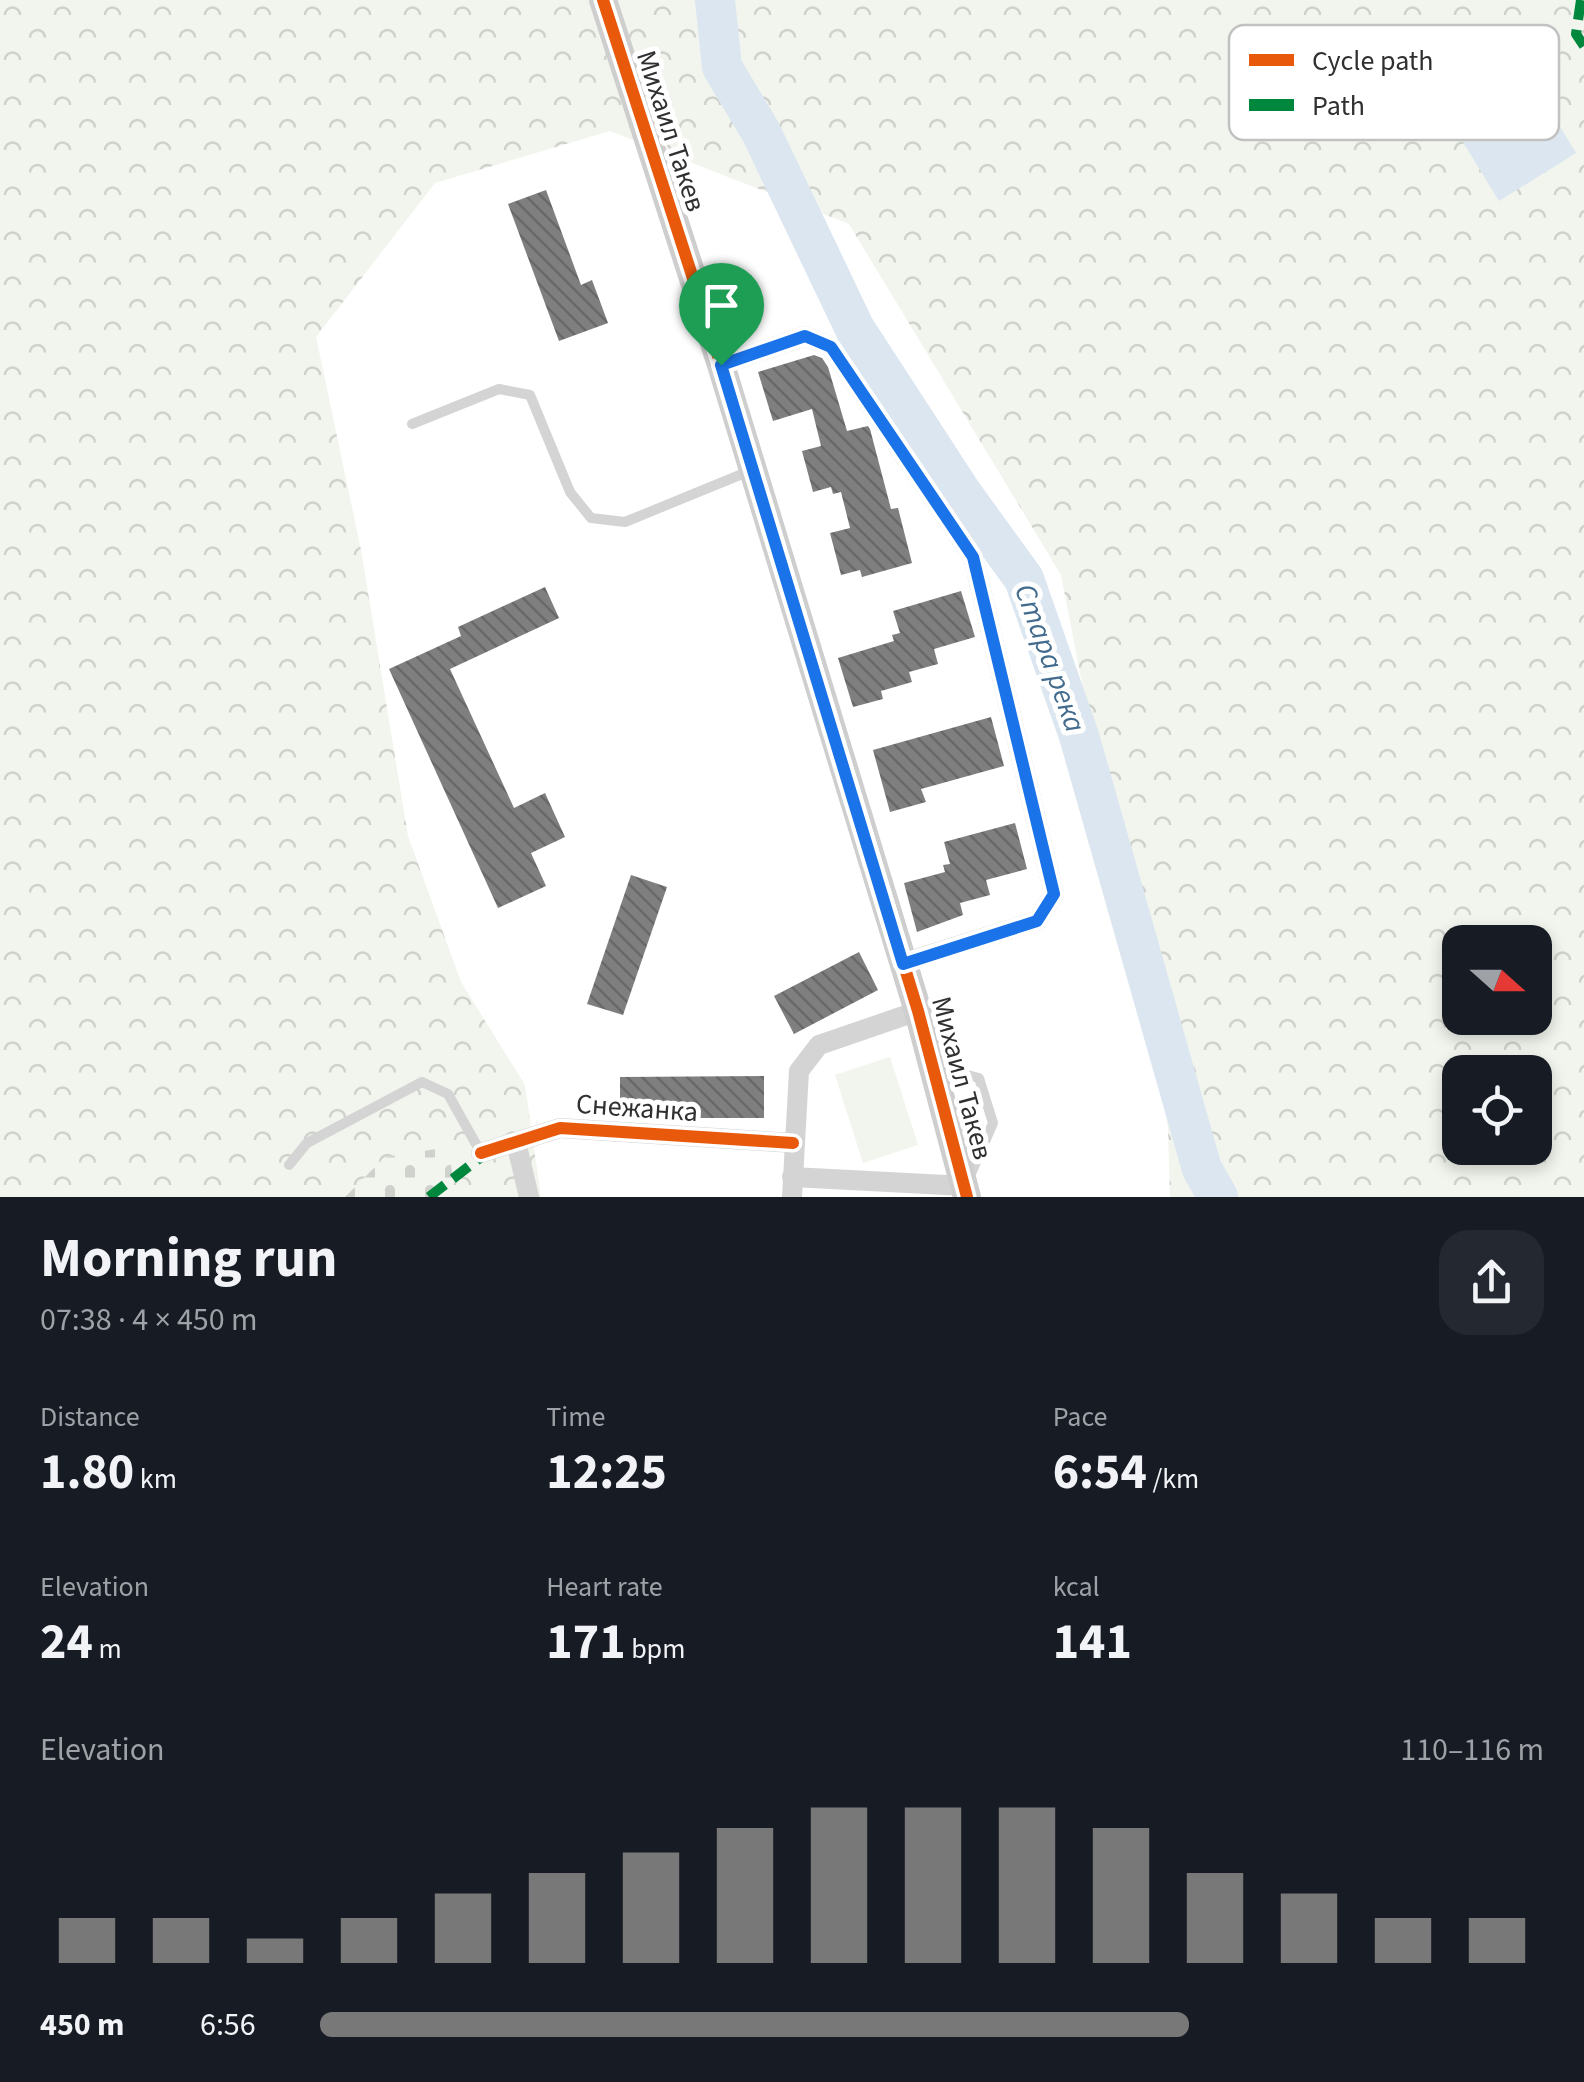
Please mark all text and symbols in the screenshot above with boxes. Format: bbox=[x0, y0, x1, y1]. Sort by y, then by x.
legend bbox=[1229, 25, 1559, 140]
text: Cycle path bbox=[1312, 41, 1434, 81]
street label: Михаил Такев bbox=[626, 45, 716, 217]
text: Path bbox=[1312, 86, 1365, 126]
pin bbox=[679, 263, 764, 366]
icon: arrive bbox=[694, 278, 749, 333]
water label: Стара река bbox=[1003, 578, 1097, 738]
north arrow bbox=[1442, 925, 1552, 1035]
map controls bbox=[1442, 925, 1552, 1165]
street label: Михаил Такев bbox=[921, 992, 1003, 1164]
button: locate bbox=[1442, 1055, 1552, 1165]
street label: Снежанка bbox=[575, 1084, 699, 1132]
text: Morning run bbox=[40, 1220, 337, 1298]
button: share bbox=[1439, 1230, 1544, 1335]
text: 07:38 · 4 × 450 m bbox=[40, 1297, 258, 1343]
text: Distance bbox=[40, 1397, 140, 1437]
text: Time bbox=[546, 1397, 605, 1437]
text: Pace bbox=[1053, 1397, 1108, 1437]
text: 1.80 bbox=[40, 1437, 134, 1508]
text: 12:25 bbox=[546, 1437, 667, 1508]
text: 6:54 bbox=[1053, 1437, 1147, 1508]
text: km bbox=[134, 1459, 177, 1499]
text: /km bbox=[1147, 1459, 1199, 1499]
text: Elevation bbox=[40, 1567, 149, 1607]
text: Heart rate bbox=[546, 1567, 663, 1607]
text: kcal bbox=[1053, 1567, 1100, 1607]
text: 24 bbox=[40, 1607, 93, 1678]
text: 171 bbox=[546, 1607, 626, 1678]
text: 141 bbox=[1053, 1607, 1132, 1678]
text: m bbox=[93, 1629, 122, 1669]
text: bpm bbox=[626, 1629, 685, 1669]
text: Elevation bbox=[40, 1727, 165, 1773]
text: 110–116 m bbox=[1400, 1727, 1544, 1773]
text: 450 m bbox=[40, 2002, 125, 2048]
text: 6:56 bbox=[200, 2002, 256, 2048]

